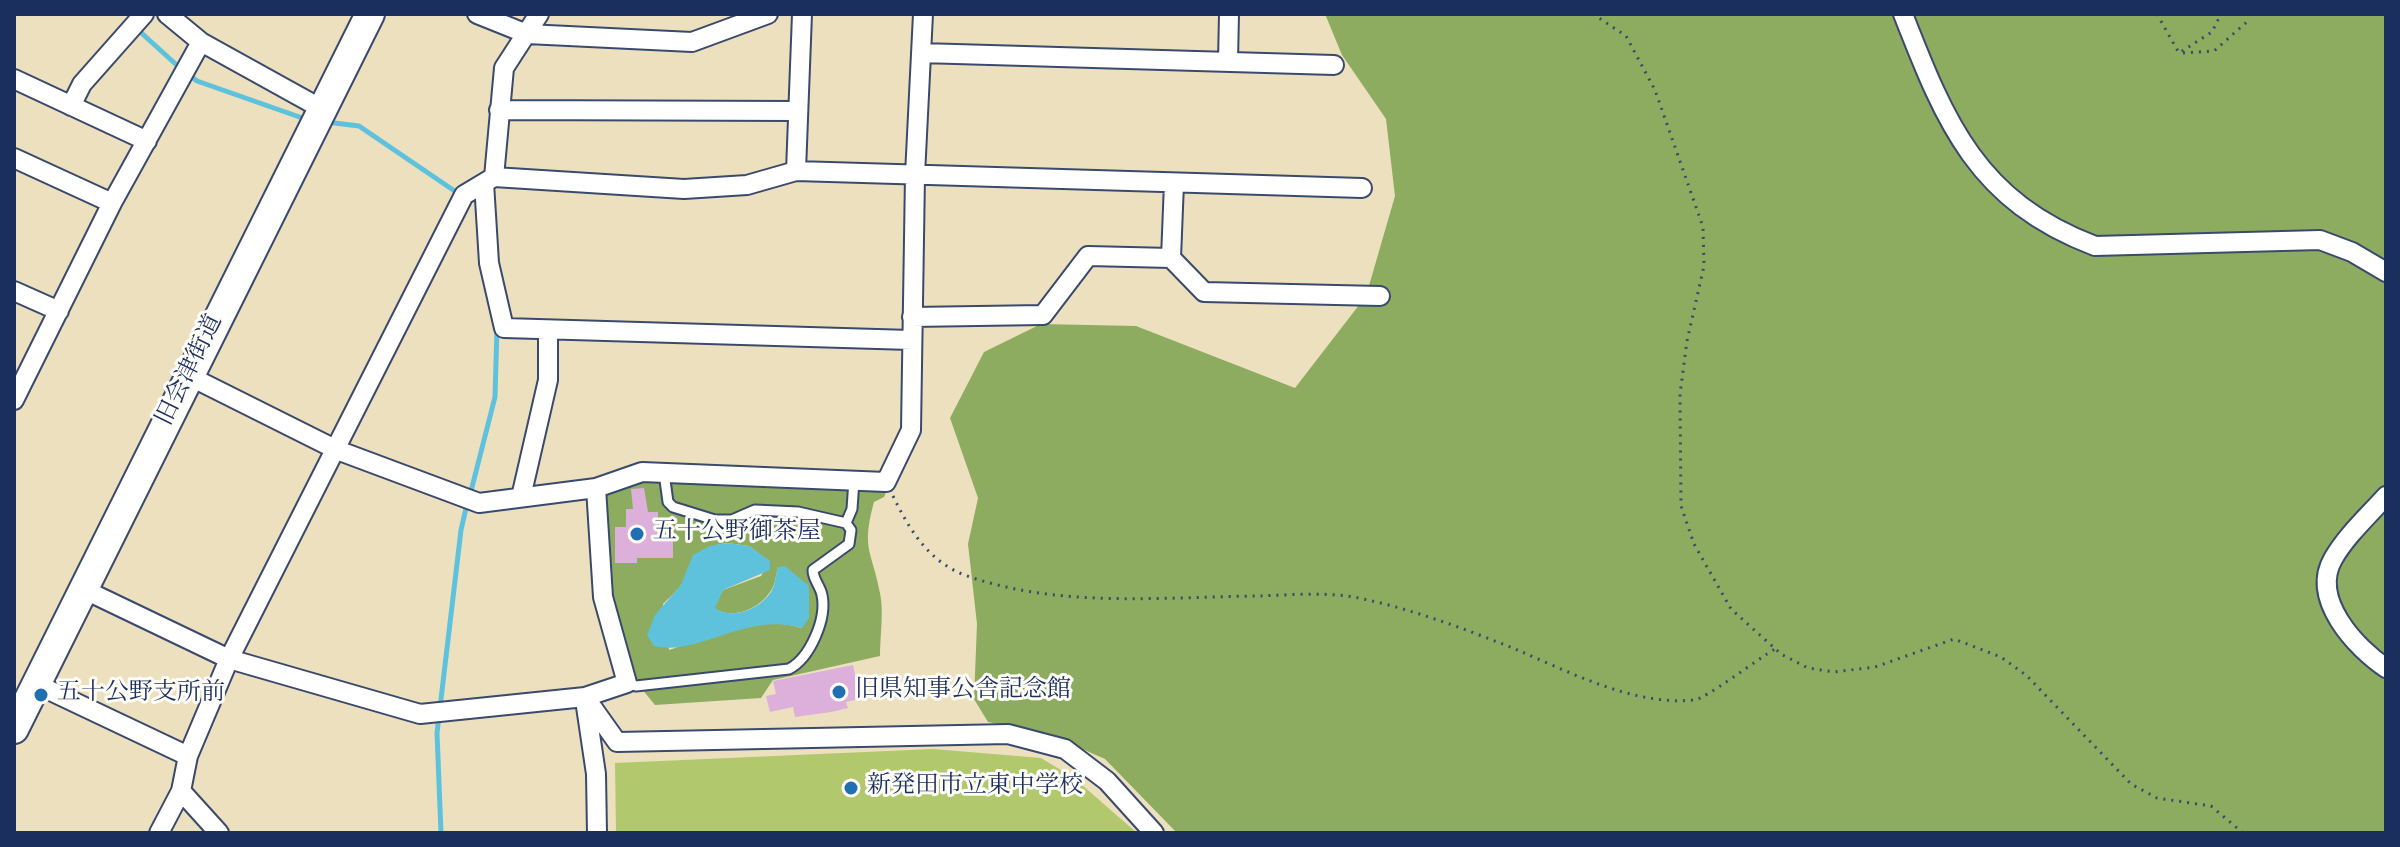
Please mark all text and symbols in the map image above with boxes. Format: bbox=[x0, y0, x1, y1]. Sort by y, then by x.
street label: 旧会津街道 bbox=[152, 311, 230, 431]
place label: 五十公野御茶屋 bbox=[653, 520, 821, 548]
marker: 五十公野御茶屋 bbox=[628, 525, 646, 543]
place label: 旧県知事公舎記念館 bbox=[855, 678, 1071, 706]
place label: 五十公野支所前 bbox=[57, 681, 225, 709]
marker: 旧県知事公舎記念館 bbox=[830, 683, 848, 701]
marker: 五十公野支所前 bbox=[32, 686, 50, 704]
place label: 新発田市立東中学校 bbox=[867, 774, 1083, 802]
marker: 新発田市立東中学校 bbox=[842, 779, 860, 797]

